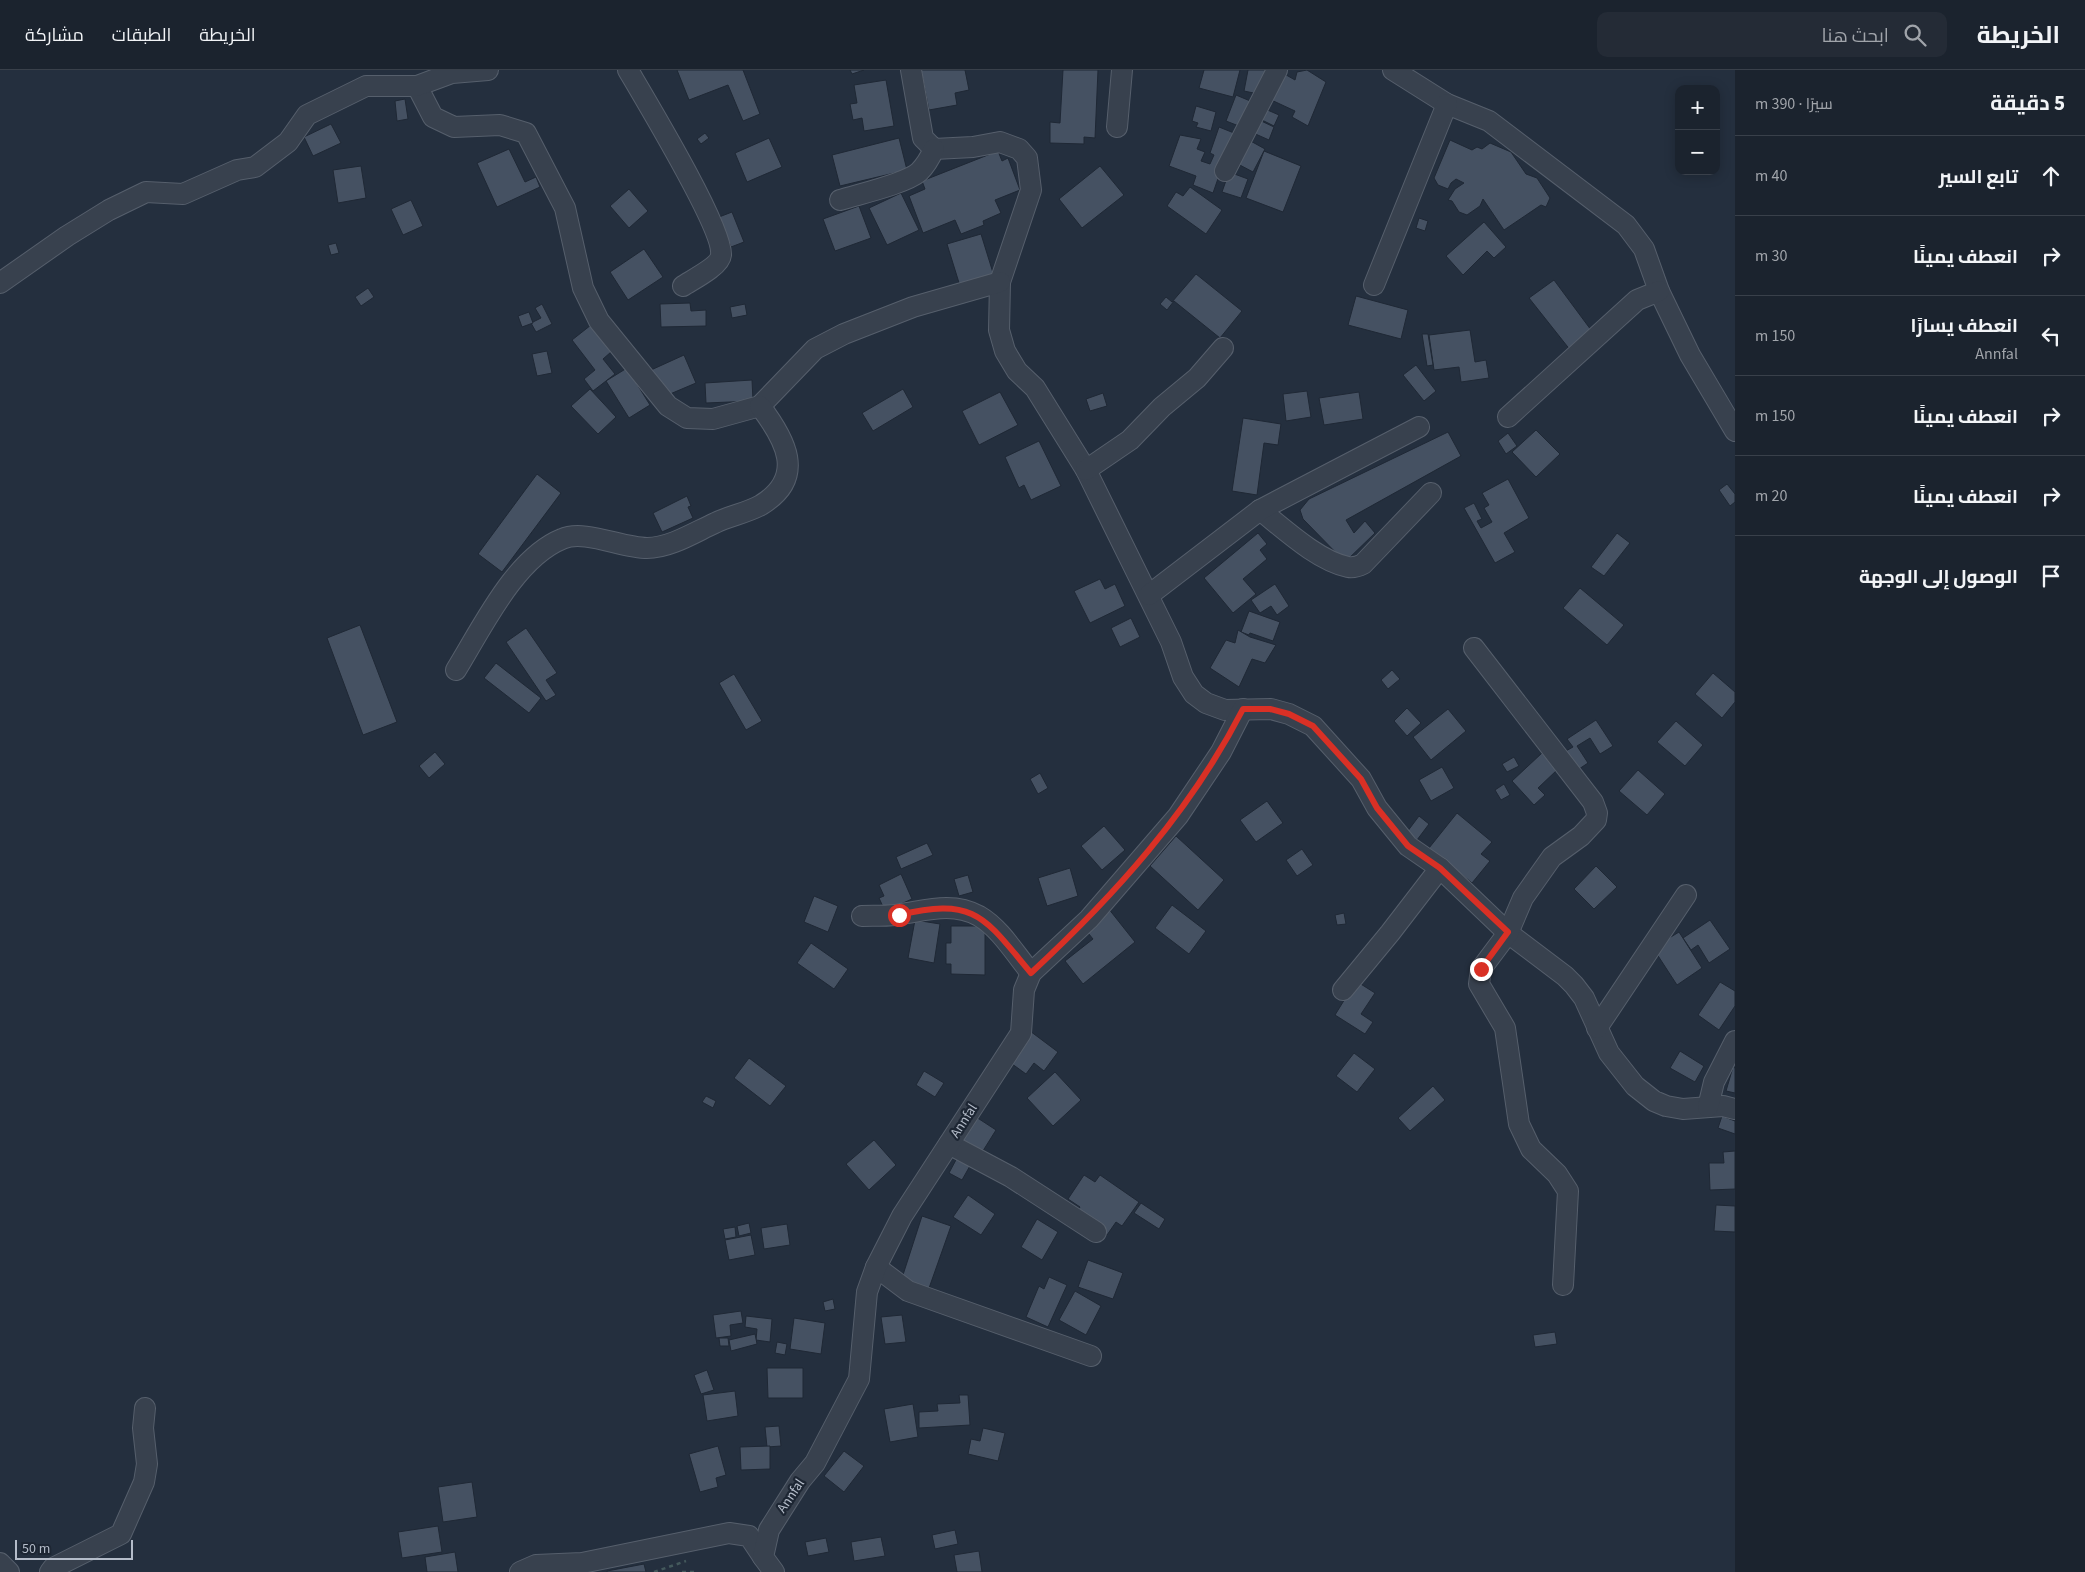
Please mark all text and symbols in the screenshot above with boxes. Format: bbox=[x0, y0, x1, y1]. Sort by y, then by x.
search box bbox=[1597, 12, 1947, 57]
text: الخريطة bbox=[1977, 18, 2060, 53]
icon: search bbox=[1901, 21, 1929, 49]
text: مشاركة bbox=[25, 23, 84, 48]
text: الطبقات bbox=[112, 23, 171, 48]
text: الخريطة bbox=[199, 23, 256, 48]
text: ابحث هنا bbox=[1822, 23, 1889, 50]
map controls bbox=[1675, 85, 1720, 175]
button: + bbox=[1675, 85, 1720, 130]
text: 5 دقيقة bbox=[1990, 88, 2065, 118]
text: سيرًا · 390 m bbox=[1755, 93, 1833, 115]
button: − bbox=[1675, 130, 1720, 175]
icon: ahead bbox=[2037, 162, 2065, 190]
text: تابع السير bbox=[1939, 164, 2018, 191]
text: 40 m bbox=[1755, 165, 1787, 187]
icon: right bbox=[2037, 242, 2065, 270]
text: انعطف يمينًا bbox=[1913, 244, 2018, 271]
text: 30 m bbox=[1755, 245, 1787, 267]
text: انعطف يسارًا bbox=[1911, 313, 2018, 340]
icon: left bbox=[2037, 322, 2065, 350]
text: 150 m bbox=[1755, 325, 1795, 347]
text: Annfal bbox=[1975, 343, 2018, 365]
icon: right bbox=[2037, 402, 2065, 430]
text: انعطف يمينًا bbox=[1913, 404, 2018, 431]
text: 150 m bbox=[1755, 405, 1795, 427]
icon: right bbox=[2037, 482, 2065, 510]
text: انعطف يمينًا bbox=[1913, 484, 2018, 511]
text: 20 m bbox=[1755, 485, 1787, 507]
icon: arrive bbox=[2037, 562, 2065, 590]
text: الوصول إلى الوجهة bbox=[1859, 564, 2018, 591]
route start bbox=[888, 904, 911, 927]
route end bbox=[1470, 958, 1493, 981]
street label: Annfal bbox=[945, 1100, 983, 1142]
street label: Annfal bbox=[772, 1475, 810, 1517]
scale bar bbox=[15, 1537, 132, 1560]
text: 50 m bbox=[22, 1539, 50, 1559]

